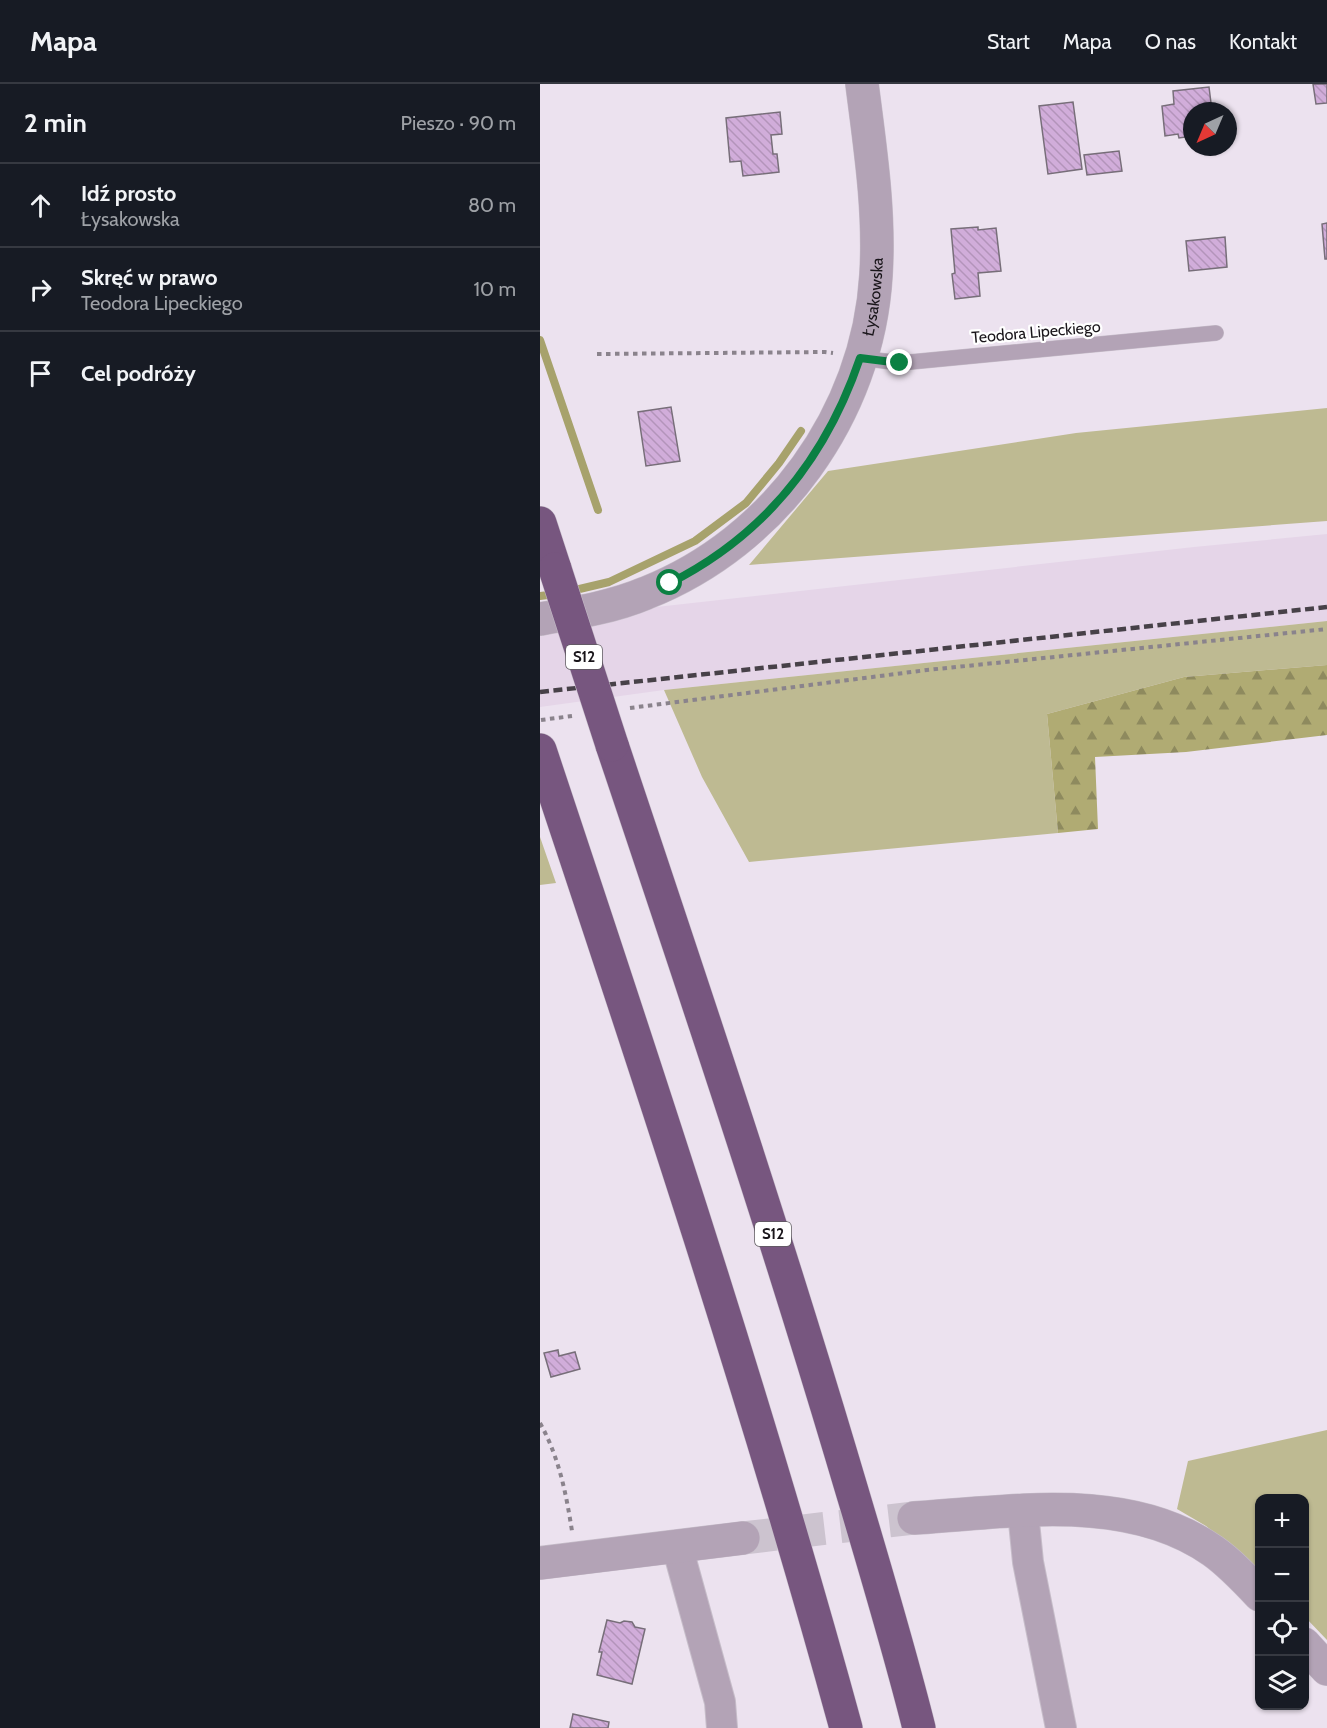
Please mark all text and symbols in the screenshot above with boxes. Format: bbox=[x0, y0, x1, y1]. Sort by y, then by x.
text: Mapa bbox=[30, 24, 97, 58]
text: Start bbox=[987, 29, 1030, 54]
text: Mapa bbox=[1063, 29, 1112, 54]
text: O nas bbox=[1145, 29, 1196, 54]
text: Kontakt bbox=[1229, 29, 1297, 54]
north arrow bbox=[1183, 102, 1237, 156]
text: 2 min bbox=[24, 107, 87, 139]
text: Pieszo · 90 m bbox=[401, 111, 516, 135]
text: Idź prosto bbox=[81, 180, 176, 207]
icon: ahead bbox=[24, 189, 57, 222]
text: 80 m bbox=[468, 193, 516, 217]
text: Łysakowska bbox=[81, 207, 180, 231]
street label: Łysakowska bbox=[858, 257, 886, 338]
text: Skręć w prawo bbox=[81, 264, 218, 291]
icon: right bbox=[24, 273, 57, 306]
text: 10 m bbox=[473, 277, 516, 301]
text: Teodora Lipeckiego bbox=[81, 291, 243, 315]
street label: Teodora Lipeckiego bbox=[971, 317, 1102, 347]
route end bbox=[886, 349, 912, 375]
icon: arrive bbox=[24, 357, 57, 390]
text: Cel podróży bbox=[81, 360, 196, 387]
route start bbox=[656, 569, 682, 595]
road number: S12 bbox=[566, 645, 602, 669]
road number: S12 bbox=[755, 1222, 791, 1246]
map controls bbox=[1255, 1494, 1309, 1710]
button: + bbox=[1255, 1494, 1309, 1548]
button: − bbox=[1255, 1548, 1309, 1602]
button: locate bbox=[1255, 1602, 1309, 1656]
button: layers bbox=[1255, 1656, 1309, 1710]

